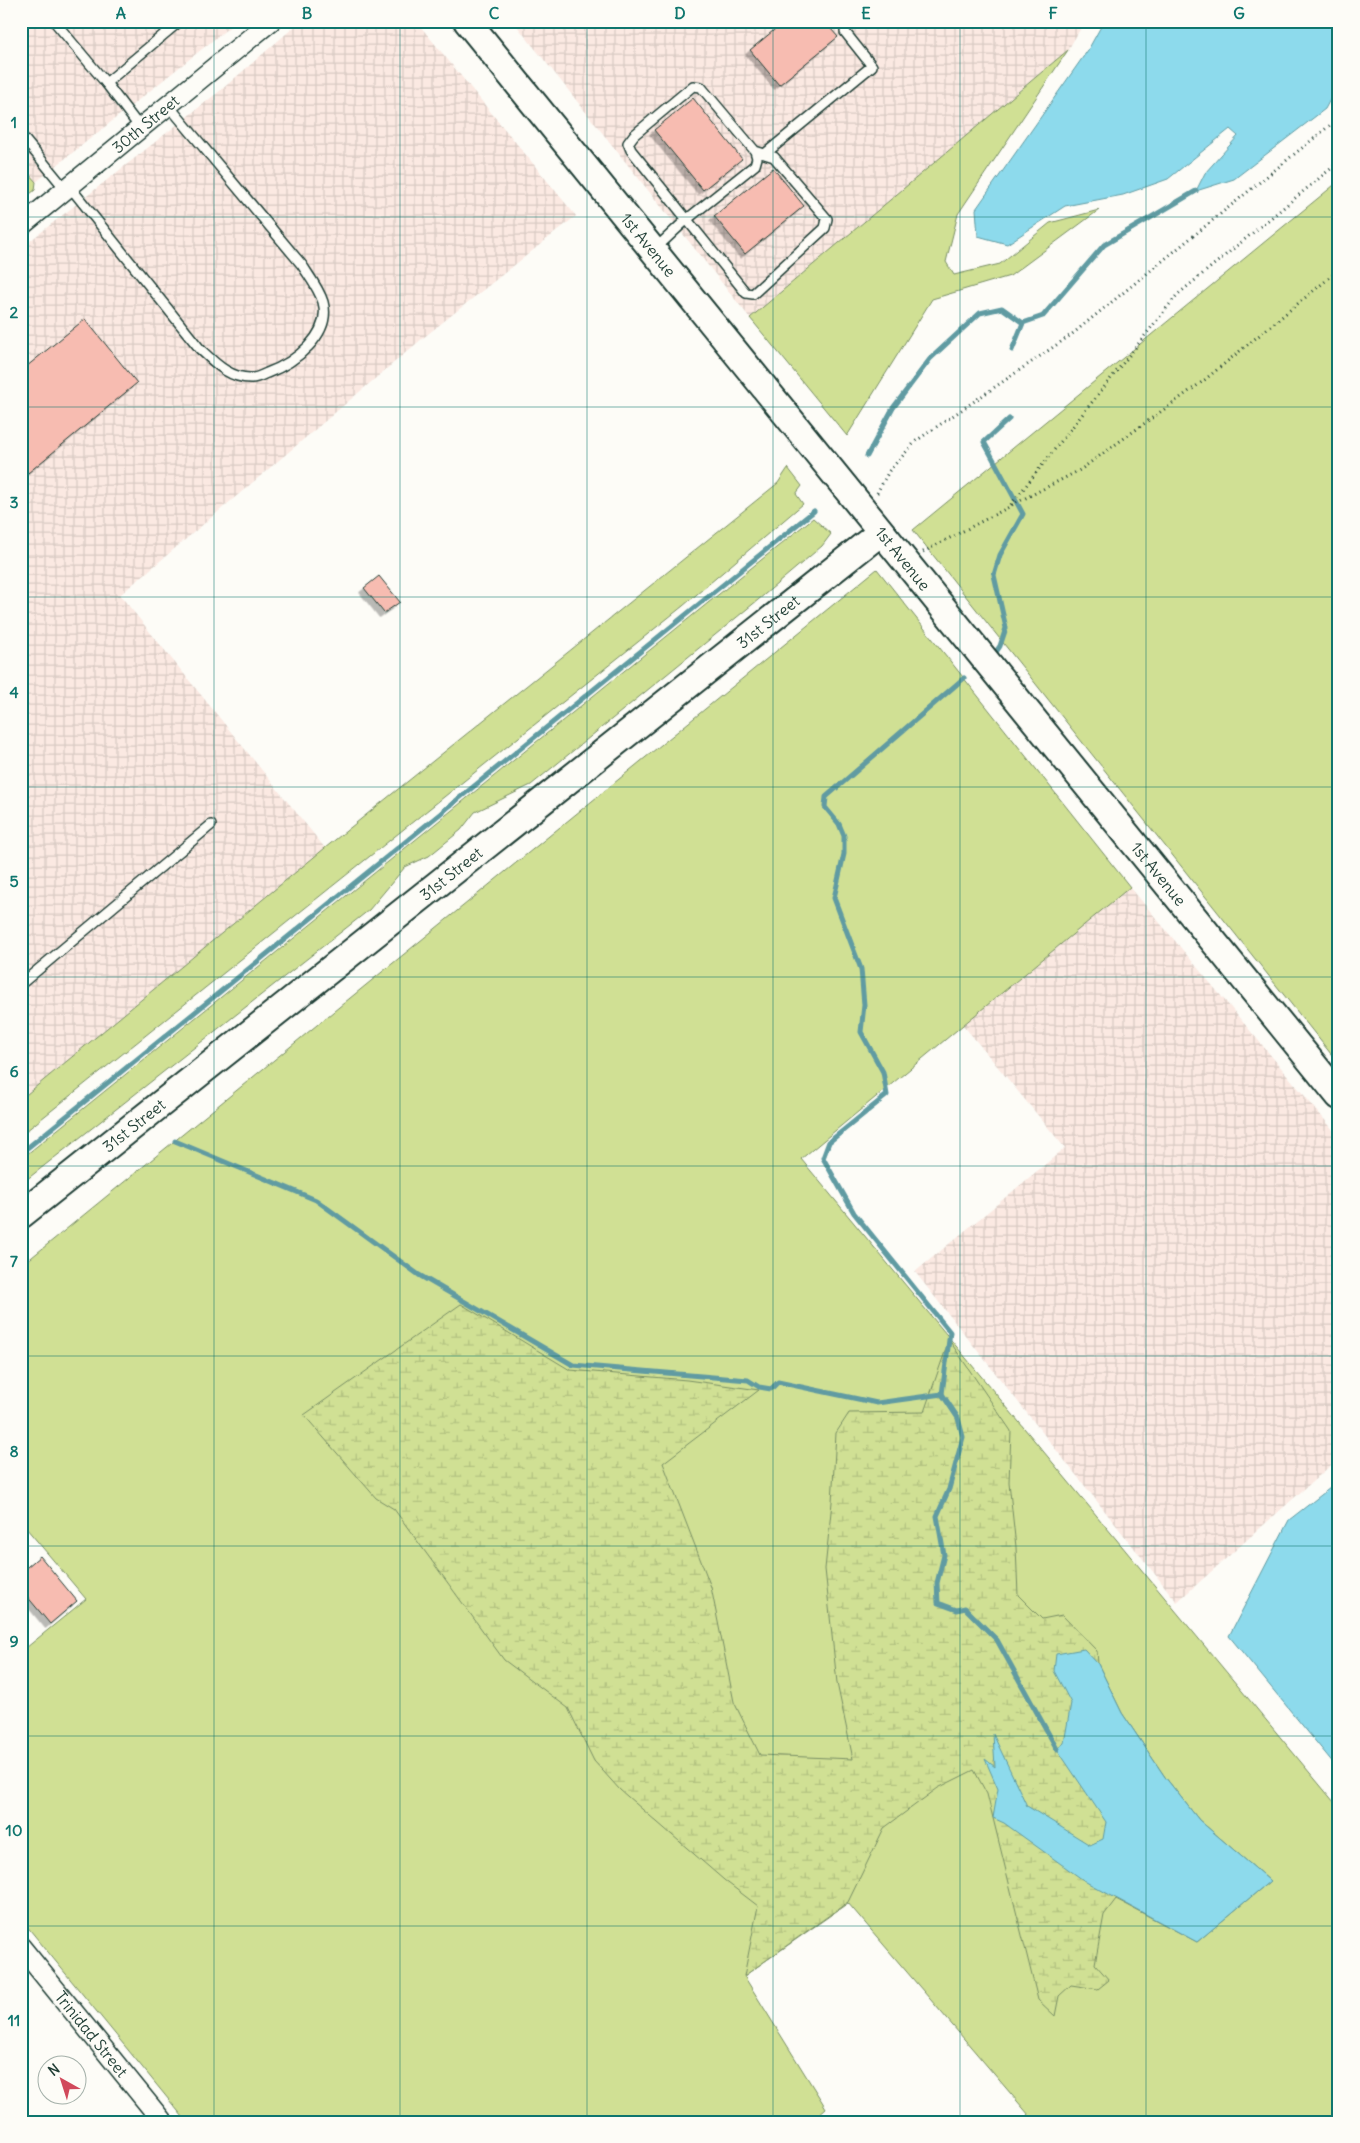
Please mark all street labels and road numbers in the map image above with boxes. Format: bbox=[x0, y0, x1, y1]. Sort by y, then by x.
street label: 30th Street bbox=[108, 90, 184, 157]
street label: 1st Avenue bbox=[617, 209, 680, 281]
street label: 1st Avenue bbox=[871, 522, 935, 594]
street label: 31st Street bbox=[733, 590, 804, 653]
street label: 1st Avenue bbox=[1127, 838, 1191, 910]
street label: 31st Street bbox=[416, 842, 487, 905]
street label: 31st Street bbox=[98, 1094, 170, 1156]
street label: Trinidad Street bbox=[51, 1987, 133, 2081]

